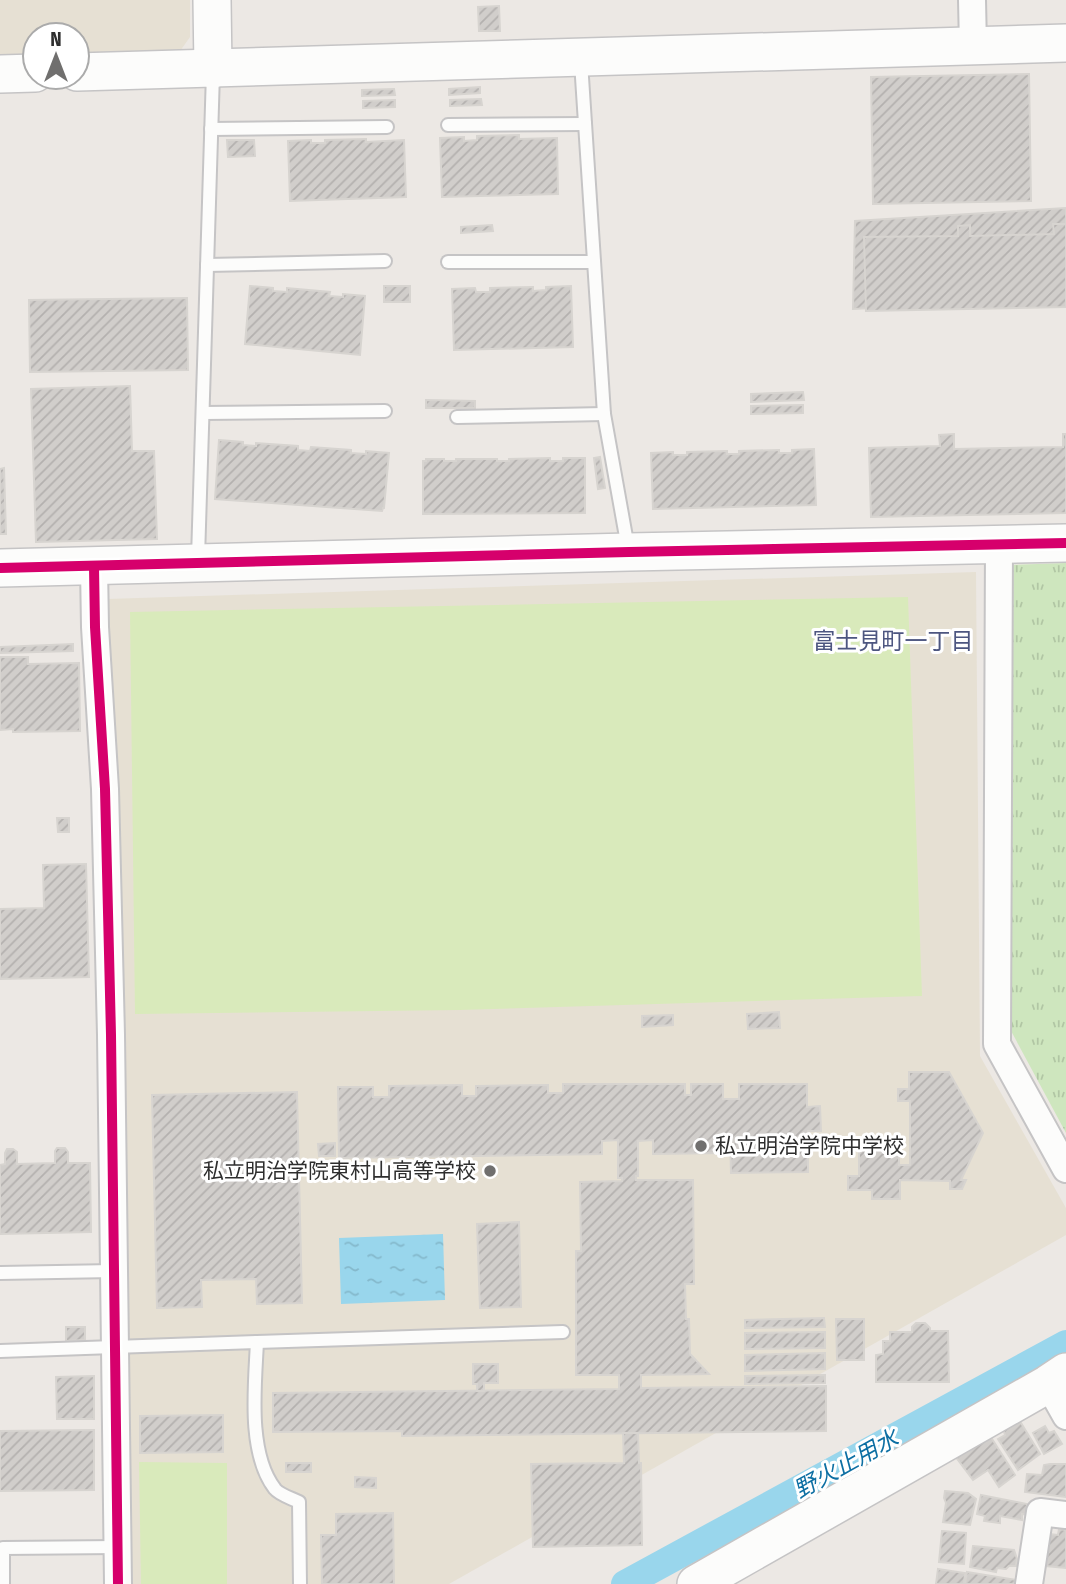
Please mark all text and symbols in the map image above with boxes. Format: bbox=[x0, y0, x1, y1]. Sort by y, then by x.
north arrow bbox=[21, 21, 91, 91]
text: N bbox=[50, 28, 62, 51]
district label: 富士見町一丁目 bbox=[813, 627, 974, 655]
place label: 私立明治学院中学校 bbox=[715, 1133, 904, 1159]
marker: 私立明治学院中学校 bbox=[693, 1138, 709, 1154]
place label: 私立明治学院東村山高等学校 bbox=[203, 1158, 476, 1184]
marker: 私立明治学院東村山高等学校 bbox=[482, 1163, 498, 1179]
water label: 野火止用水 bbox=[789, 1422, 906, 1504]

